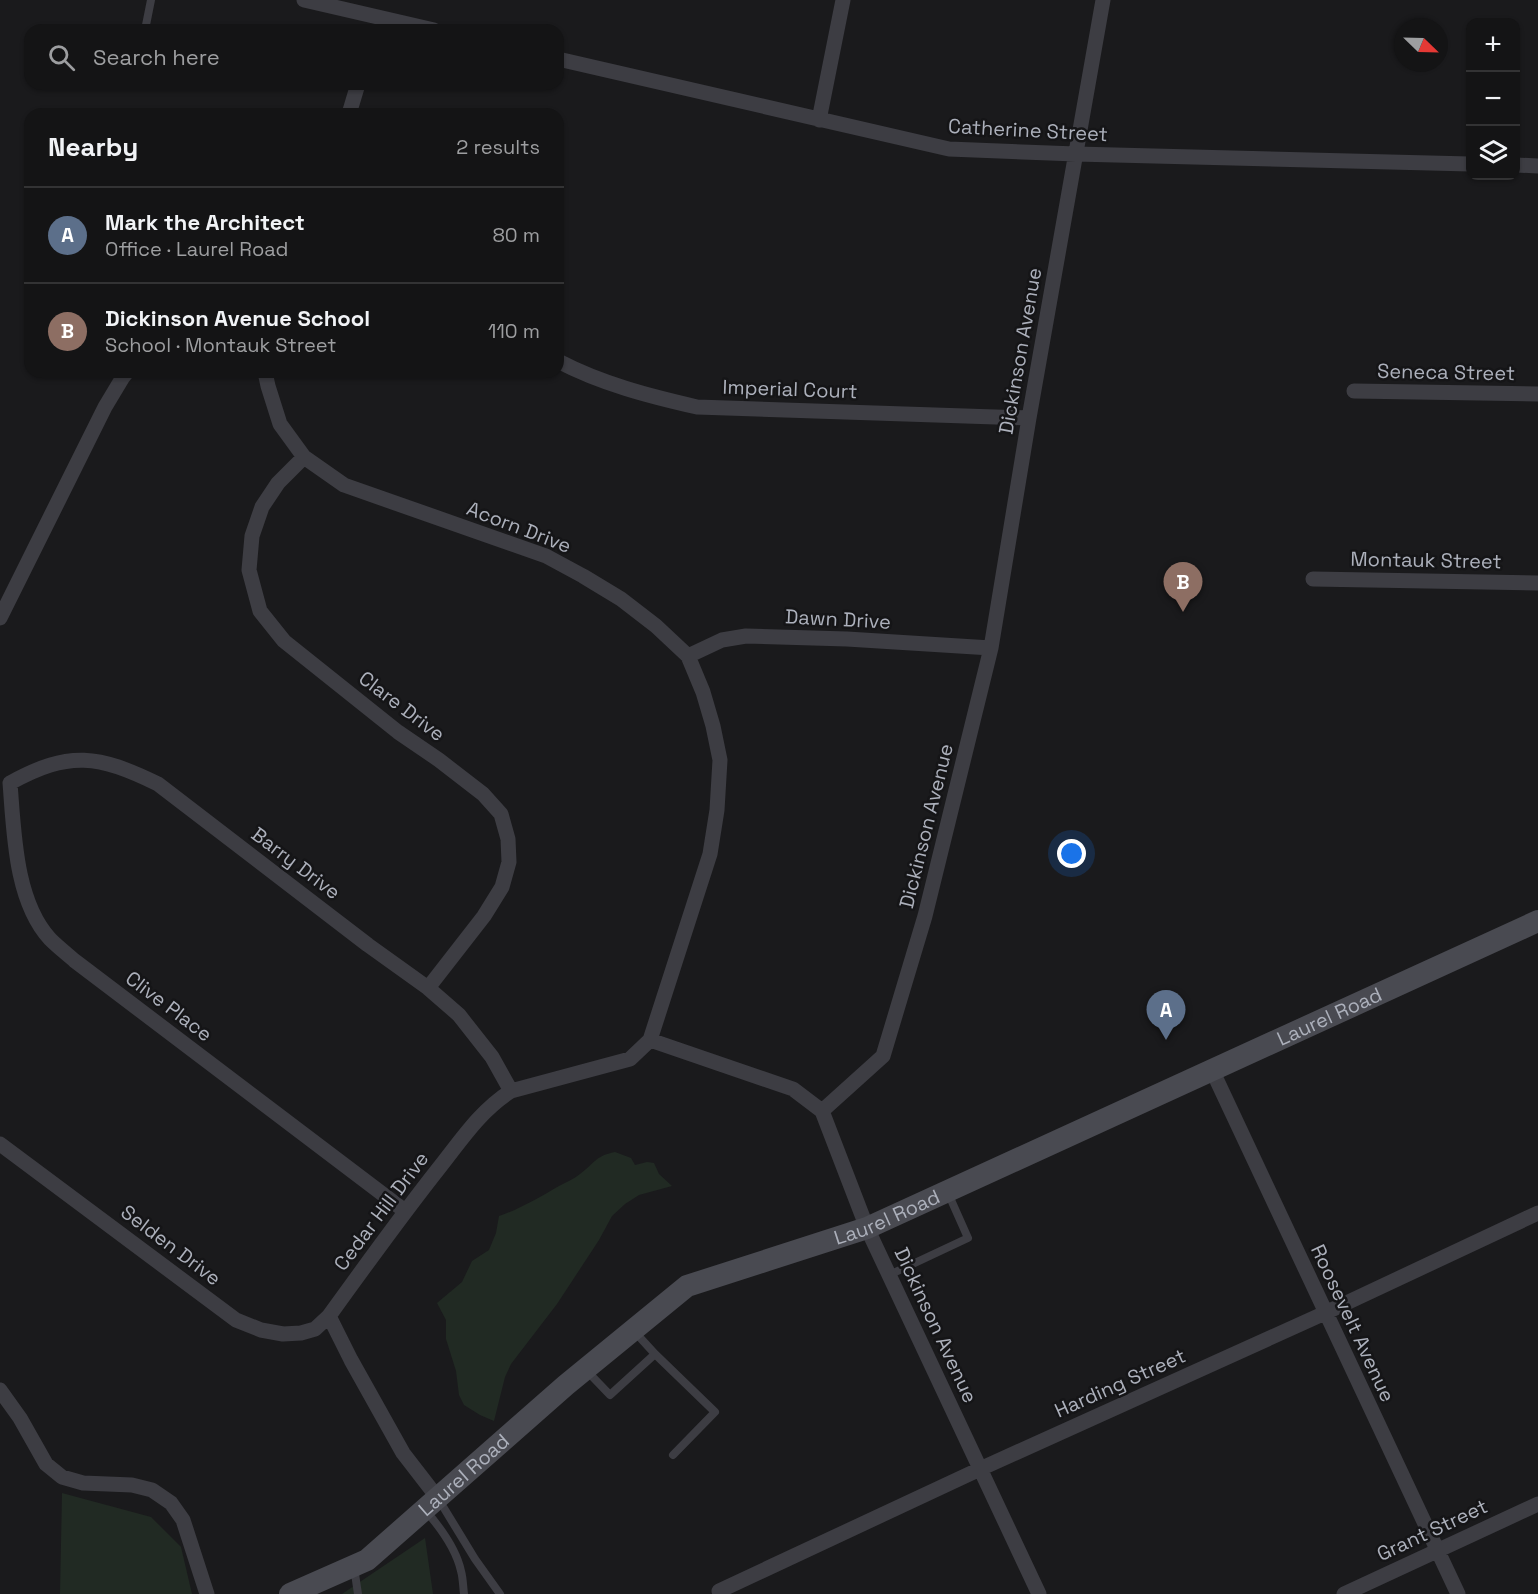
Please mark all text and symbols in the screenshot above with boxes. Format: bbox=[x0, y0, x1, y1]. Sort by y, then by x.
north arrow bbox=[1394, 18, 1448, 72]
map controls bbox=[1466, 18, 1520, 180]
button: + bbox=[1466, 18, 1520, 72]
search box bbox=[24, 24, 564, 90]
icon: search bbox=[45, 41, 78, 74]
text: Search here bbox=[93, 43, 220, 71]
button: − bbox=[1466, 72, 1520, 126]
street label: Catherine Street bbox=[948, 113, 1108, 147]
button: layers bbox=[1466, 126, 1520, 180]
text: Nearby bbox=[48, 130, 138, 164]
text: 2 results bbox=[456, 134, 540, 160]
text: Mark the Architect bbox=[105, 208, 305, 236]
text: A bbox=[61, 222, 74, 248]
text: 80 m bbox=[492, 222, 540, 248]
text: Office · Laurel Road bbox=[105, 236, 288, 262]
street label: Dickinson Avenue bbox=[993, 266, 1047, 436]
text: Dickinson Avenue School bbox=[105, 304, 370, 332]
text: B bbox=[61, 318, 74, 344]
text: 110 m bbox=[488, 318, 540, 344]
text: School · Montauk Street bbox=[105, 332, 336, 358]
street label: Seneca Street bbox=[1377, 358, 1515, 386]
street label: Imperial Court bbox=[722, 374, 858, 404]
street label: Acorn Drive bbox=[463, 495, 575, 559]
street label: Montauk Street bbox=[1350, 546, 1502, 574]
pin: B bbox=[1164, 562, 1202, 612]
street label: Dawn Drive bbox=[784, 603, 892, 635]
street label: Clare Drive bbox=[354, 665, 450, 747]
street label: Dickinson Avenue bbox=[893, 741, 959, 911]
street label: Barry Drive bbox=[246, 821, 346, 905]
your location bbox=[1057, 839, 1086, 868]
street label: Clive Place bbox=[120, 965, 218, 1047]
street label: Laurel Road bbox=[1273, 981, 1386, 1052]
pin: A bbox=[1146, 990, 1186, 1040]
street label: Cedar Hill Drive bbox=[328, 1146, 434, 1276]
street label: Laurel Road bbox=[831, 1183, 944, 1251]
street label: Selden Drive bbox=[116, 1199, 226, 1291]
street label: Roosevelt Avenue bbox=[1305, 1240, 1401, 1406]
street label: Dickinson Avenue bbox=[889, 1243, 983, 1407]
street label: Harding Street bbox=[1050, 1342, 1190, 1424]
street label: Laurel Road bbox=[413, 1428, 515, 1522]
street label: Grant Street bbox=[1372, 1493, 1492, 1567]

